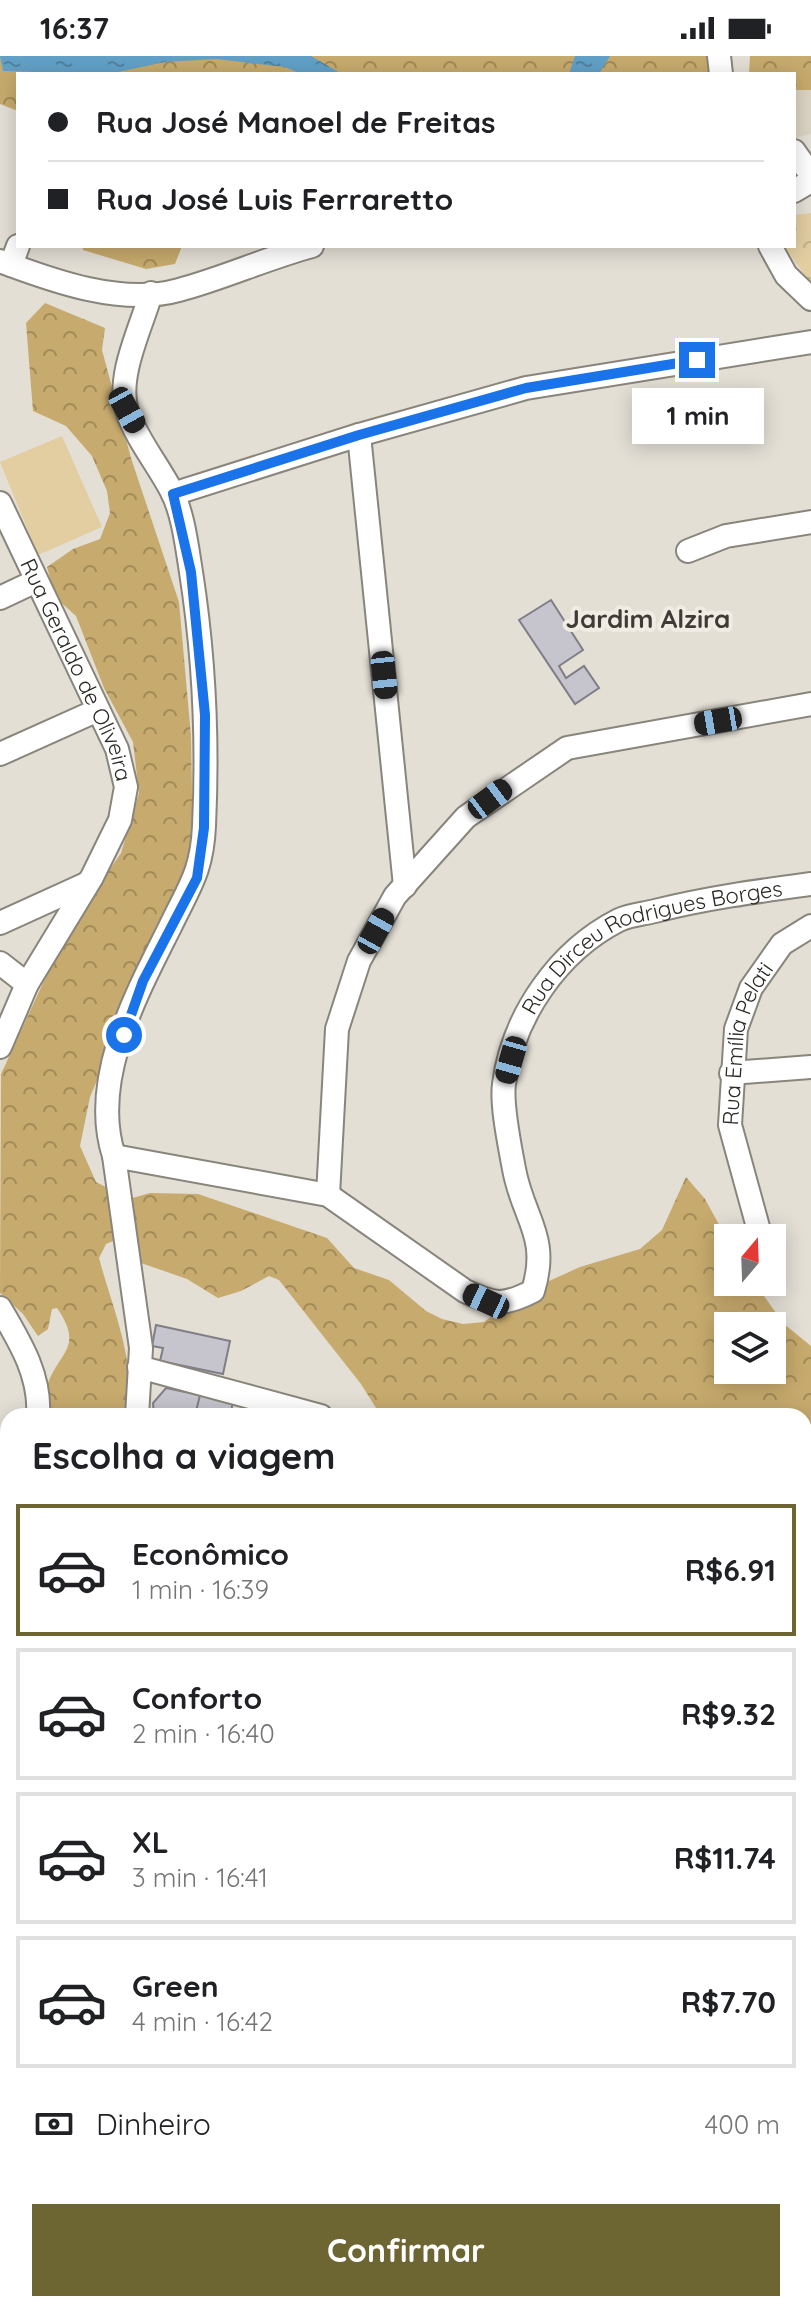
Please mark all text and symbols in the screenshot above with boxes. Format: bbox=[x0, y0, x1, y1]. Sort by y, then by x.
text: 16:37 bbox=[40, 9, 109, 47]
text: Rua José Manoel de Freitas bbox=[96, 103, 495, 141]
text: Rua José Luis Ferraretto bbox=[96, 180, 453, 218]
route end bbox=[679, 342, 715, 378]
car bbox=[105, 383, 149, 437]
callout: 1 min bbox=[631, 388, 763, 444]
text: 1 min bbox=[667, 399, 730, 432]
street label: Rua Geraldo de Oliveira bbox=[14, 554, 138, 784]
district label: Jardim Alzira bbox=[566, 602, 730, 635]
car bbox=[370, 650, 398, 700]
car bbox=[692, 705, 744, 737]
car bbox=[464, 775, 516, 823]
street label: Rua Dirceu Rodrigues Borges bbox=[515, 874, 784, 1019]
car bbox=[354, 904, 398, 958]
street label: Rua Emília Pelati bbox=[716, 956, 779, 1126]
route start bbox=[106, 1017, 142, 1053]
car bbox=[493, 1034, 529, 1086]
north arrow bbox=[714, 1224, 786, 1296]
map controls bbox=[714, 1224, 786, 1384]
car bbox=[459, 1280, 513, 1322]
button: layers bbox=[714, 1312, 786, 1384]
text: Escolha a viagem bbox=[32, 1433, 335, 1478]
icon: car bbox=[36, 1534, 108, 1606]
text: Econômico bbox=[132, 1535, 289, 1573]
text: R$6.91 bbox=[685, 1551, 776, 1589]
text: 1 min · 16:39 bbox=[132, 1573, 269, 1606]
icon: car bbox=[36, 1678, 108, 1750]
text: Conforto bbox=[132, 1679, 262, 1717]
text: R$9.32 bbox=[681, 1695, 776, 1733]
text: 2 min · 16:40 bbox=[132, 1717, 275, 1750]
icon: car bbox=[36, 1822, 108, 1894]
text: XL bbox=[132, 1823, 169, 1861]
text: R$11.74 bbox=[674, 1839, 776, 1877]
text: 3 min · 16:41 bbox=[132, 1861, 268, 1894]
icon: car bbox=[36, 1966, 108, 2038]
text: Green bbox=[132, 1967, 219, 2005]
text: R$7.70 bbox=[681, 1983, 776, 2021]
text: 4 min · 16:42 bbox=[132, 2005, 273, 2038]
icon: cash bbox=[32, 2102, 76, 2146]
text: Dinheiro bbox=[96, 2105, 211, 2143]
text: 400 m bbox=[705, 2108, 780, 2141]
button: Confirmar bbox=[32, 2204, 780, 2296]

